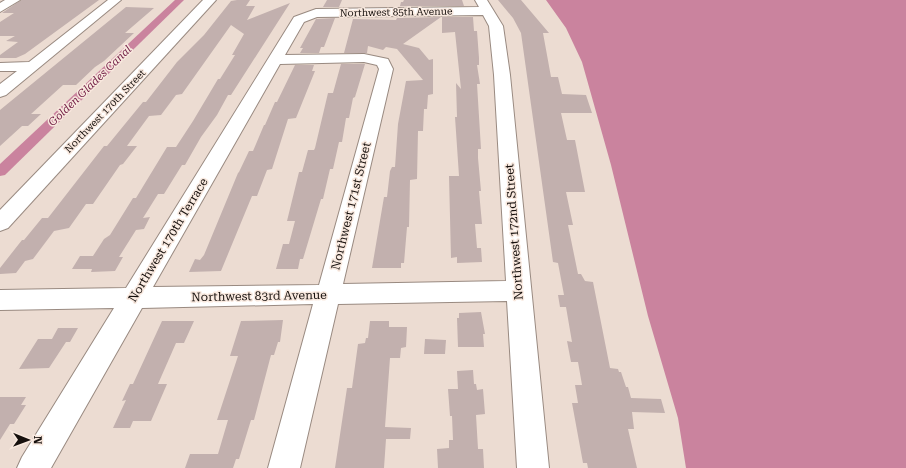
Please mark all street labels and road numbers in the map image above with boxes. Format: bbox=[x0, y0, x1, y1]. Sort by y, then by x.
street label: Northwest 85th Avenue bbox=[340, 6, 453, 18]
street label: Northwest 170th Street bbox=[62, 67, 148, 155]
street label: Northwest 171st Street bbox=[328, 140, 374, 271]
street label: Northwest 172nd Street bbox=[502, 163, 526, 301]
street label: Northwest 170th Terrace bbox=[125, 175, 211, 305]
street label: Northwest 83rd Avenue bbox=[191, 288, 327, 304]

